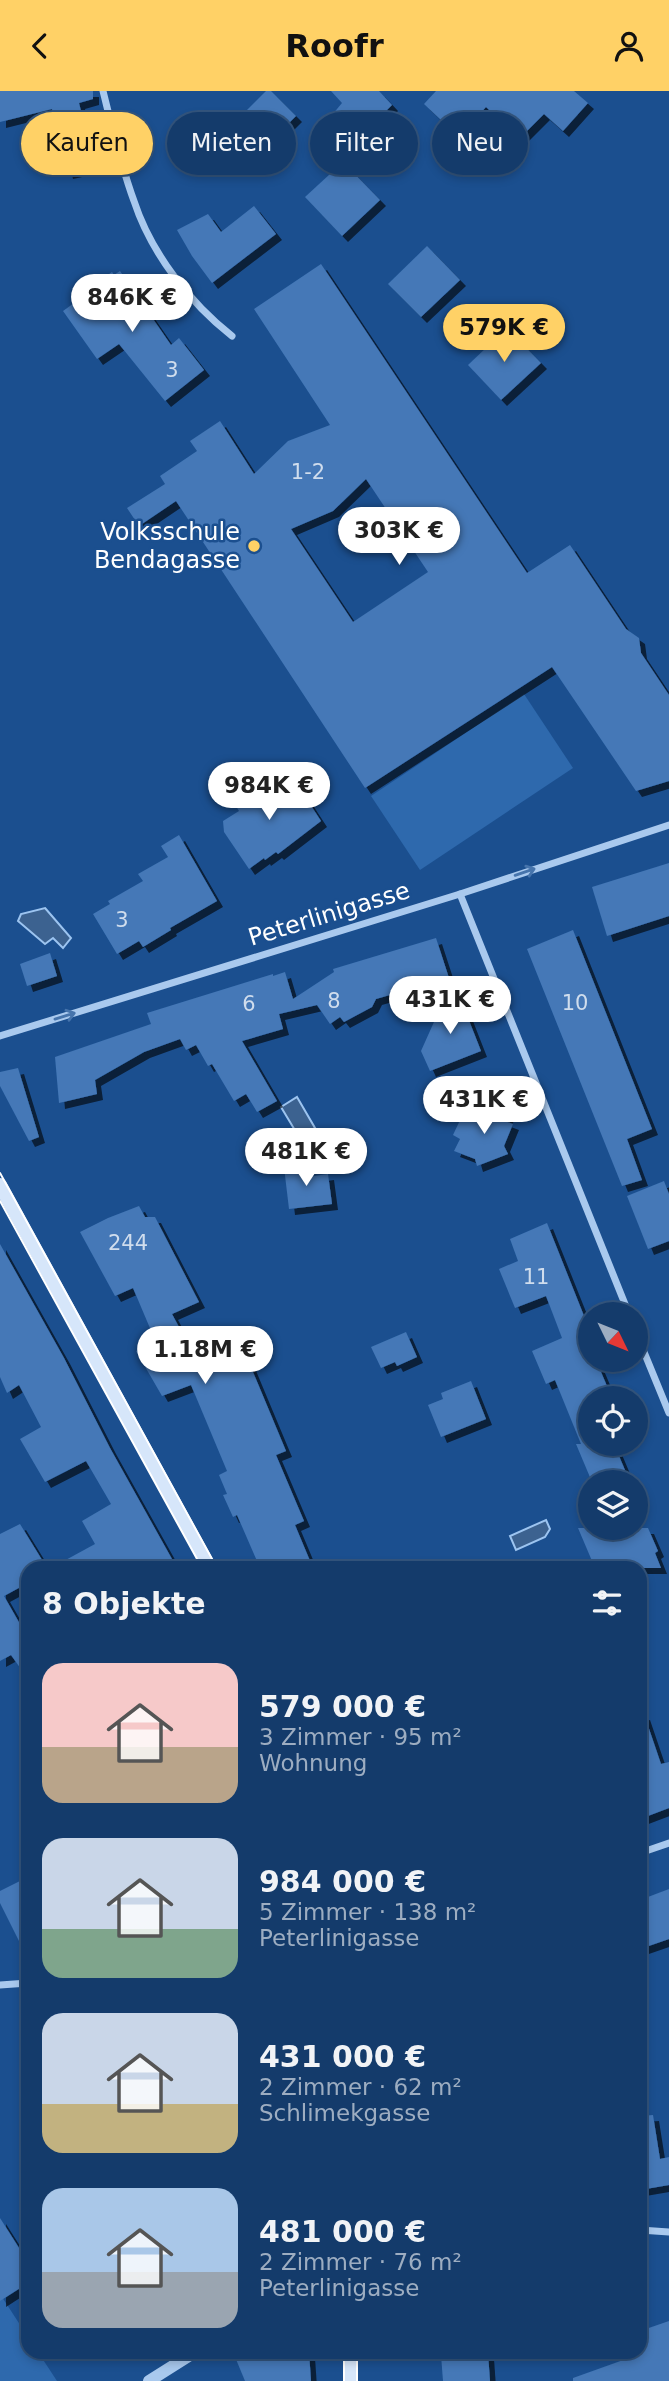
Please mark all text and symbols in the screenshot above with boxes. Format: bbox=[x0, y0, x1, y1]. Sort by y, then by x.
icon: back bbox=[21, 27, 59, 65]
text: Roofr bbox=[285, 27, 384, 65]
icon: person bbox=[610, 27, 648, 65]
chip: Kaufen bbox=[21, 112, 153, 175]
chip: Mieten bbox=[167, 112, 296, 175]
chip: Filter bbox=[310, 112, 418, 175]
chip: Neu bbox=[432, 112, 528, 175]
pin: 846K € bbox=[75, 275, 189, 334]
text: 846K € bbox=[87, 284, 177, 310]
pin: 579K € bbox=[447, 305, 561, 364]
text: 579K € bbox=[459, 314, 549, 340]
house number: 3 bbox=[165, 358, 179, 382]
house number: 1-2 bbox=[291, 460, 325, 484]
pin: 303K € bbox=[342, 507, 456, 567]
text: 303K € bbox=[354, 517, 444, 543]
place label: Volksschule Bendagasse bbox=[94, 518, 240, 574]
marker: Volksschule Bendagasse bbox=[246, 538, 262, 554]
pin: 984K € bbox=[212, 763, 326, 822]
text: 984K € bbox=[224, 772, 314, 798]
one-way arrow bbox=[514, 865, 536, 878]
street label: Peterlinigasse bbox=[245, 876, 413, 952]
house number: 3 bbox=[115, 908, 129, 932]
pin: 431K € bbox=[393, 977, 507, 1036]
text: 431K € bbox=[405, 986, 495, 1012]
house number: 8 bbox=[327, 989, 341, 1013]
house number: 10 bbox=[562, 991, 588, 1015]
house number: 6 bbox=[242, 992, 256, 1016]
one-way arrow bbox=[54, 1009, 76, 1022]
pin: 431K € bbox=[427, 1077, 541, 1136]
text: 431K € bbox=[439, 1086, 529, 1112]
pin: 481K € bbox=[249, 1129, 363, 1188]
text: 481K € bbox=[261, 1138, 351, 1164]
house number: 244 bbox=[108, 1231, 148, 1255]
house number: 11 bbox=[523, 1265, 549, 1289]
north arrow bbox=[578, 1302, 648, 1372]
map controls bbox=[578, 1302, 648, 1540]
pin: 1.18M € bbox=[140, 1327, 270, 1386]
text: 1.18M € bbox=[153, 1336, 257, 1362]
button: locate bbox=[578, 1386, 648, 1456]
button: layers bbox=[578, 1470, 648, 1540]
icon: filters bbox=[588, 1584, 626, 1622]
text: 8 Objekte bbox=[42, 1586, 206, 1621]
text: 579 000 € bbox=[259, 1689, 426, 1724]
icon: home bbox=[98, 1691, 182, 1775]
text: 3 Zimmer · 95 m² bbox=[259, 1724, 462, 1750]
text: Wohnung bbox=[259, 1750, 367, 1776]
text: 984 000 € bbox=[259, 1864, 426, 1899]
icon: home bbox=[98, 1866, 182, 1950]
text: 5 Zimmer · 138 m² bbox=[259, 1899, 476, 1925]
text: Peterlinigasse bbox=[259, 1925, 419, 1951]
text: 431 000 € bbox=[259, 2039, 426, 2074]
icon: home bbox=[98, 2041, 182, 2125]
text: 2 Zimmer · 62 m² bbox=[259, 2074, 462, 2100]
text: Schlimekgasse bbox=[259, 2100, 430, 2126]
text: 481 000 € bbox=[259, 2214, 426, 2249]
icon: home bbox=[98, 2216, 182, 2300]
text: 2 Zimmer · 76 m² bbox=[259, 2249, 462, 2275]
text: Peterlinigasse bbox=[259, 2275, 419, 2301]

